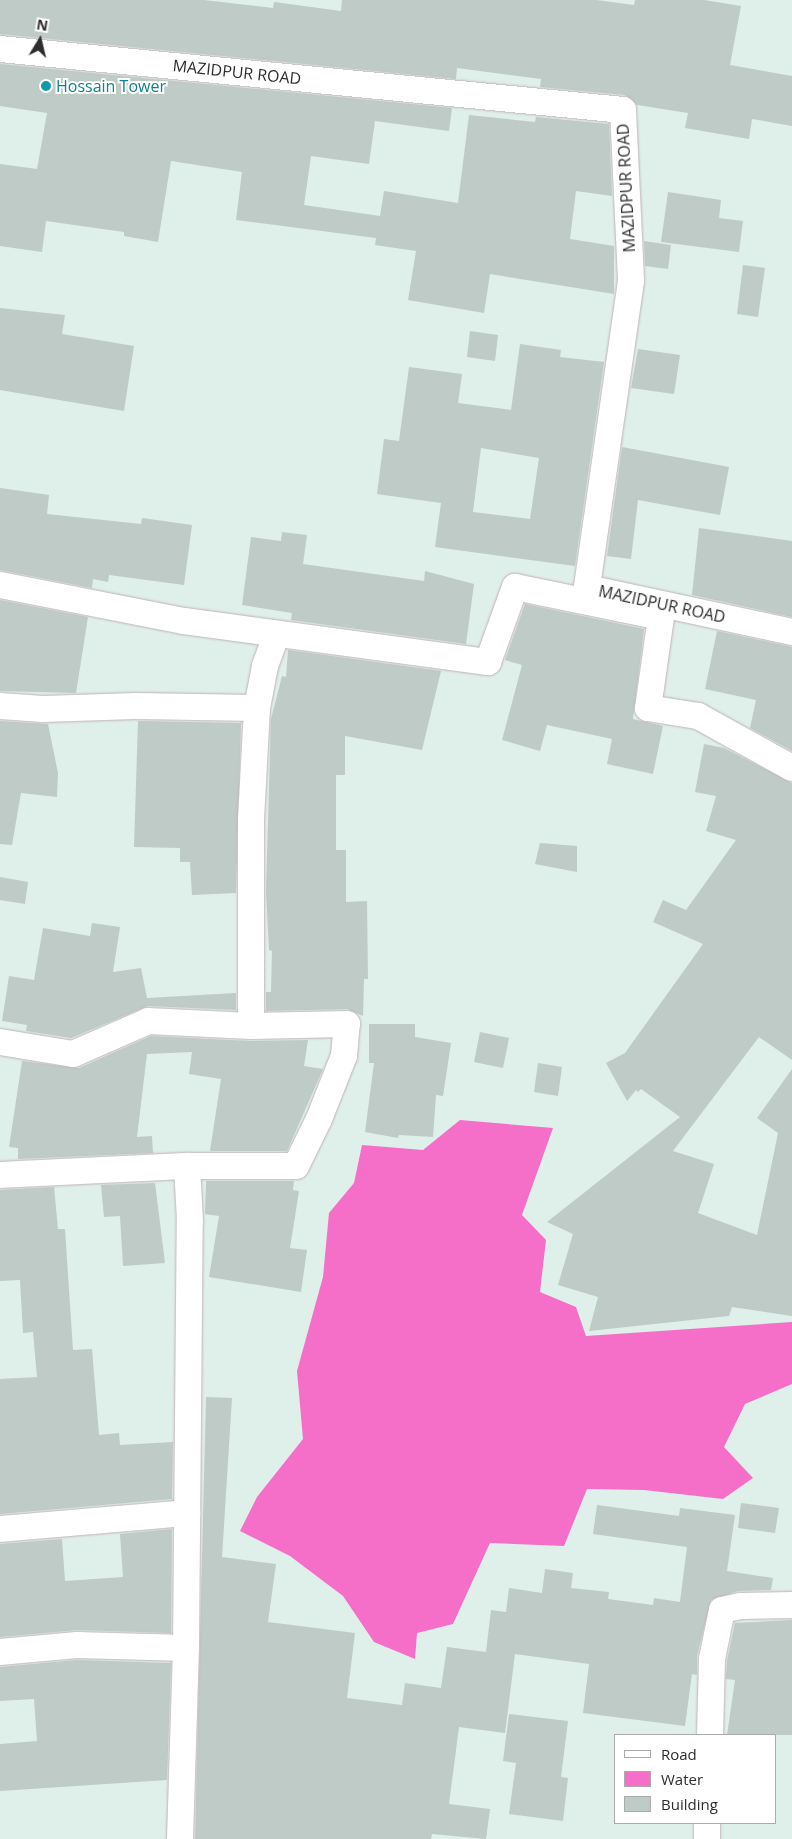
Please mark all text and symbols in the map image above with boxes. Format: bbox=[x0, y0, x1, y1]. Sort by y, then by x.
text: N bbox=[35, 14, 50, 35]
north arrow bbox=[15, 15, 65, 65]
street label: MAZIDPUR ROAD bbox=[172, 56, 302, 88]
place label: Hossain Tower bbox=[56, 76, 166, 96]
marker: Hossain Tower bbox=[40, 80, 52, 92]
street label: MAZIDPUR ROAD bbox=[613, 123, 639, 253]
street label: MAZIDPUR ROAD bbox=[597, 581, 727, 627]
legend bbox=[614, 1734, 777, 1824]
text: Road bbox=[661, 1744, 697, 1764]
text: Water bbox=[661, 1769, 703, 1789]
text: Building bbox=[661, 1794, 718, 1814]

